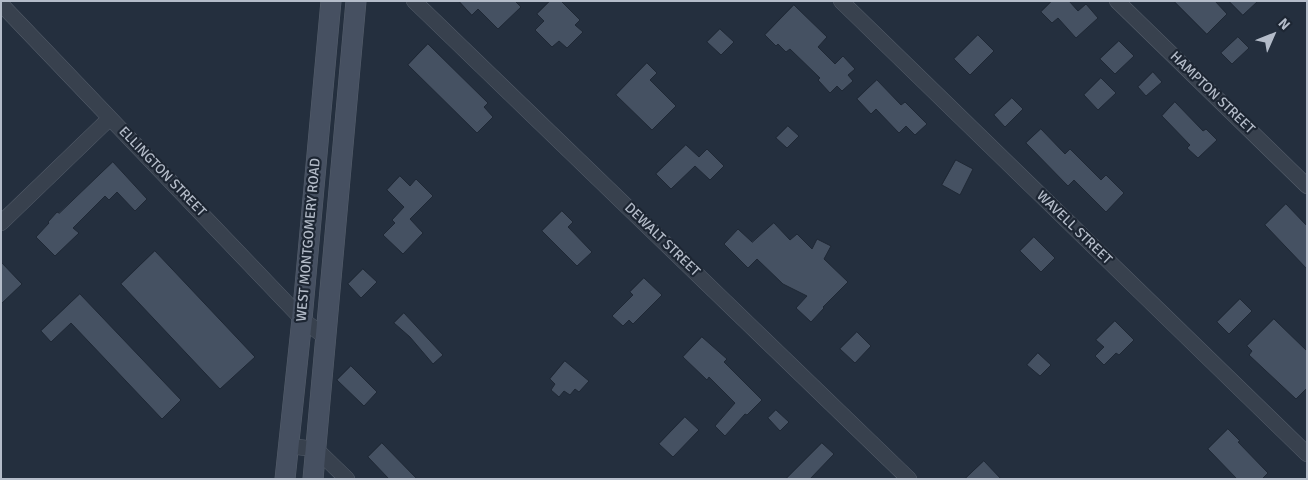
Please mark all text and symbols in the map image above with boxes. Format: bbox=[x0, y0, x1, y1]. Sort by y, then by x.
north arrow bbox=[1248, 10, 1298, 60]
text: N bbox=[1275, 15, 1294, 34]
street label: HAMPTON STREET bbox=[1166, 48, 1258, 138]
street label: ELLINGTON STREET bbox=[115, 124, 209, 220]
street label: WEST MONTGOMERY ROAD bbox=[293, 157, 325, 323]
street label: WAVELL STREET bbox=[1033, 188, 1115, 268]
street label: DEWALT STREET bbox=[621, 200, 703, 280]

